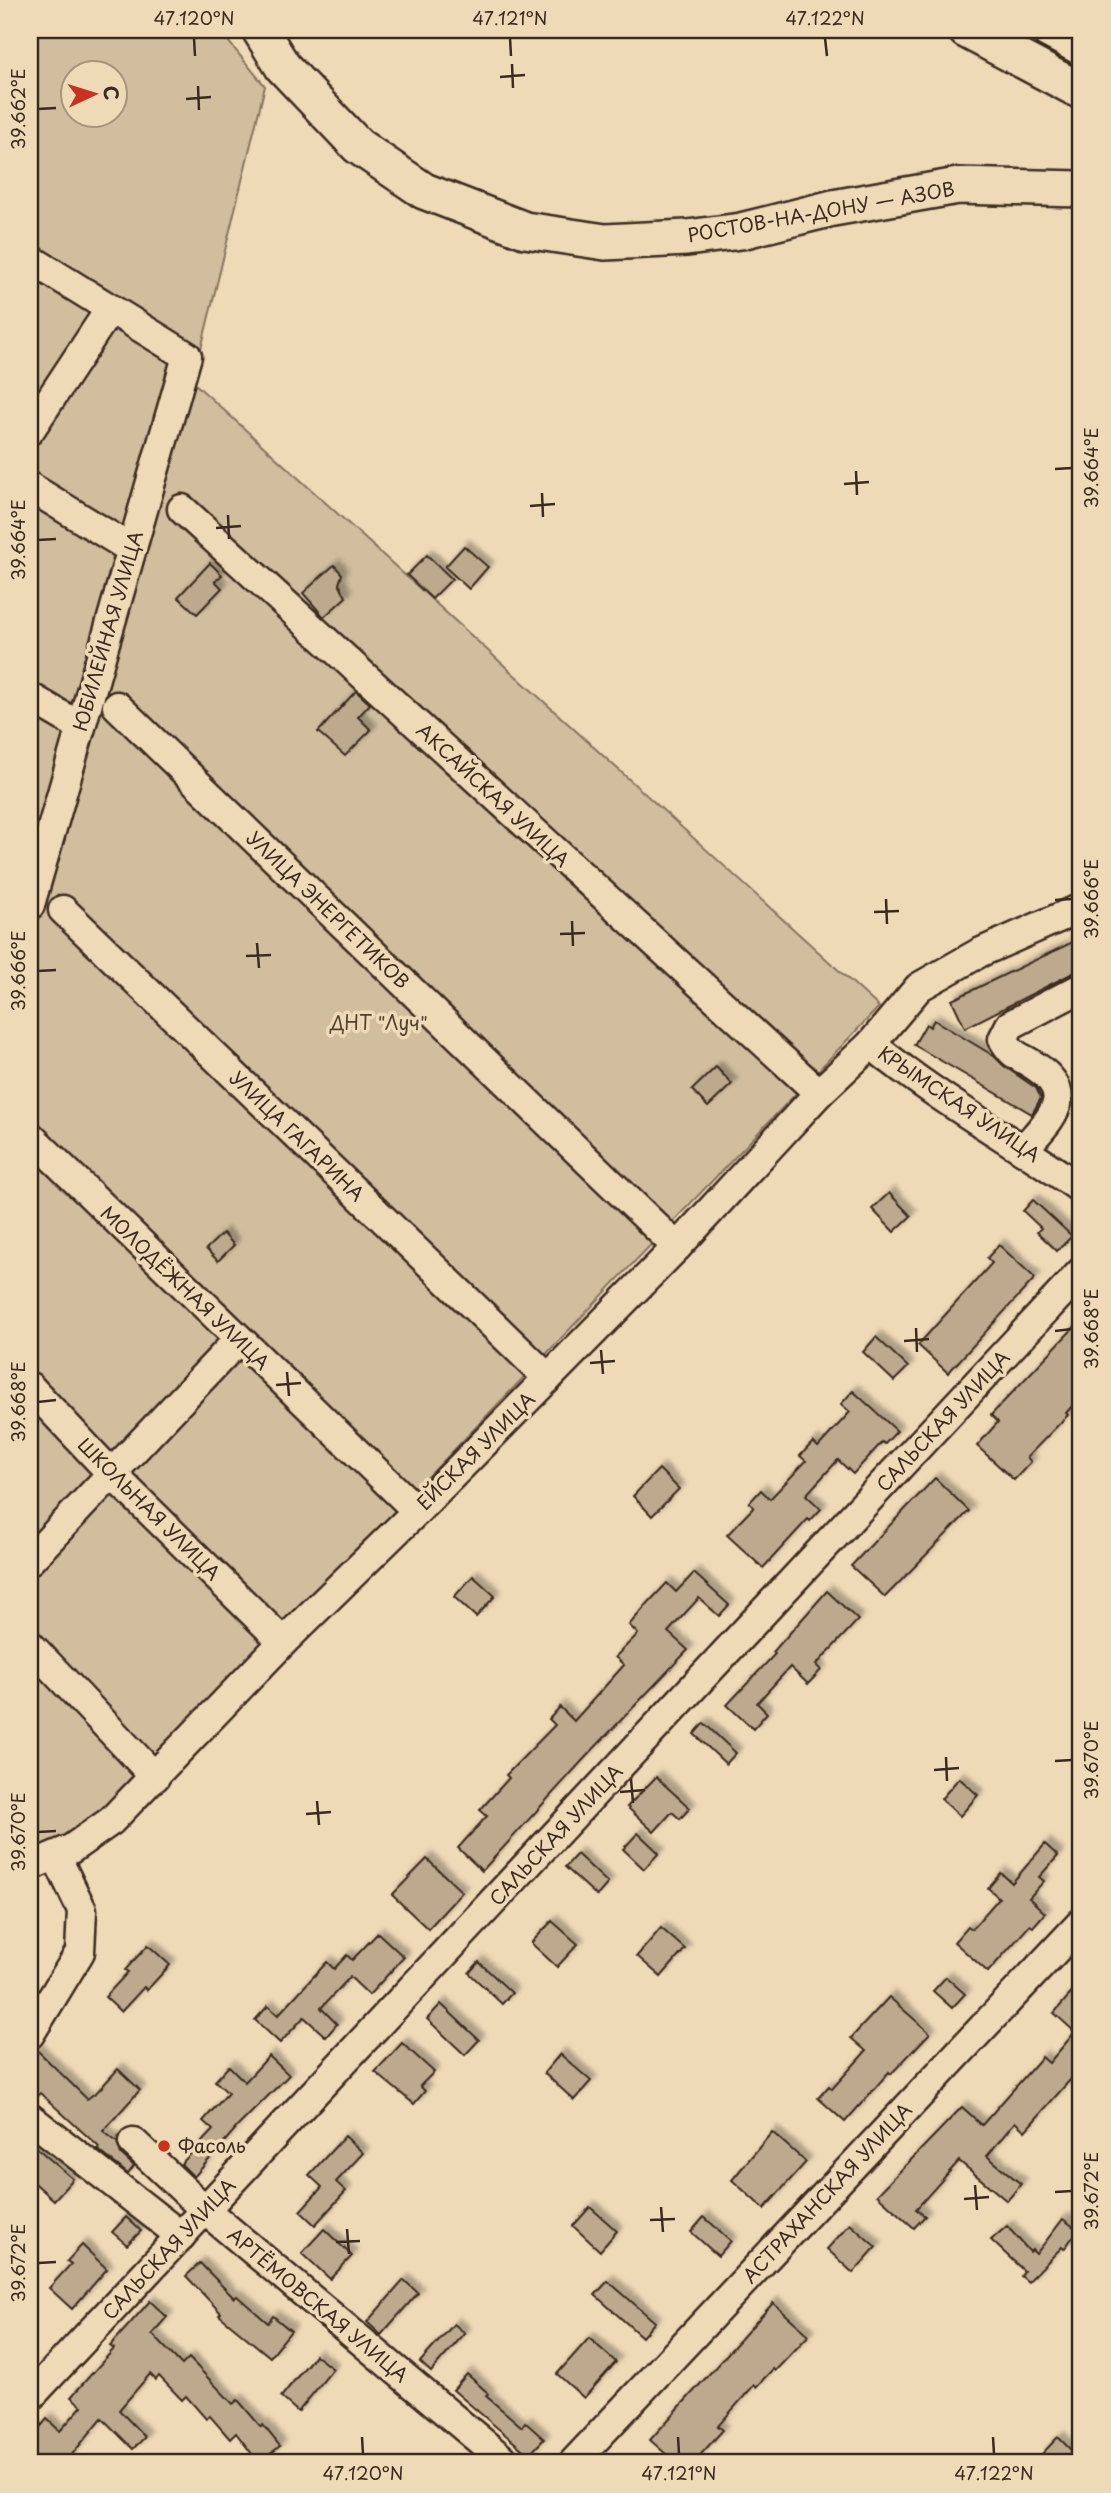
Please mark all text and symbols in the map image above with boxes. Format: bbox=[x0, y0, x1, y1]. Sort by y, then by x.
text: 47.120°N bbox=[153, 4, 235, 31]
text: 47.121°N bbox=[472, 4, 548, 31]
text: 47.122°N bbox=[785, 4, 865, 31]
north arrow bbox=[60, 60, 130, 130]
text: 39.662°E bbox=[4, 68, 31, 150]
text: С bbox=[97, 85, 126, 101]
street label: РОСТОВ-НА-ДОНУ — АЗОВ bbox=[685, 174, 957, 248]
text: 39.664°E bbox=[1077, 427, 1104, 509]
text: 39.664°E bbox=[4, 499, 31, 581]
street label: ЮБИЛЕЙНАЯ УЛИЦА bbox=[65, 527, 149, 734]
street label: АКСАЙСКАЯ УЛИЦА bbox=[411, 716, 576, 873]
street label: УЛИЦА ЭНЕРГЕТИКОВ bbox=[241, 824, 416, 995]
text: 39.666°E bbox=[1077, 858, 1104, 940]
text: 39.666°E bbox=[4, 930, 31, 1012]
park label: ДНТ "Луч" bbox=[329, 1008, 428, 1036]
street label: КРЫМСКАЯ УЛИЦА bbox=[873, 1038, 1046, 1168]
street label: УЛИЦА ГАГАРИНА bbox=[224, 1064, 371, 1207]
street label: МОЛОДЁЖНАЯ УЛИЦА bbox=[95, 1199, 277, 1376]
text: 39.668°E bbox=[1077, 1288, 1104, 1370]
street label: САЛЬСКАЯ УЛИЦА bbox=[869, 1343, 1015, 1497]
text: 39.668°E bbox=[4, 1361, 31, 1443]
street label: ЕЙСКАЯ УЛИЦА bbox=[410, 1385, 541, 1516]
street label: ШКОЛЬНАЯ УЛИЦА bbox=[72, 1431, 227, 1586]
text: 39.670°E bbox=[1077, 1720, 1104, 1800]
street label: САЛЬСКАЯ УЛИЦА bbox=[482, 1757, 628, 1911]
text: 39.670°E bbox=[4, 1792, 31, 1872]
street label: АСТРАХАНСКАЯ УЛИЦА bbox=[735, 2096, 917, 2289]
place label: Фасоль bbox=[178, 2131, 246, 2159]
marker: Фасоль bbox=[156, 2138, 172, 2154]
text: 39.672°E bbox=[1077, 2151, 1104, 2231]
street label: САЛЬСКАЯ УЛИЦА bbox=[95, 2171, 241, 2325]
street label: АРТЁМОВСКАЯ УЛИЦА bbox=[222, 2220, 415, 2388]
text: 39.672°E bbox=[4, 2223, 31, 2303]
text: 47.120°N bbox=[322, 2459, 404, 2486]
text: 47.121°N bbox=[641, 2459, 717, 2486]
text: 47.122°N bbox=[954, 2459, 1034, 2486]

